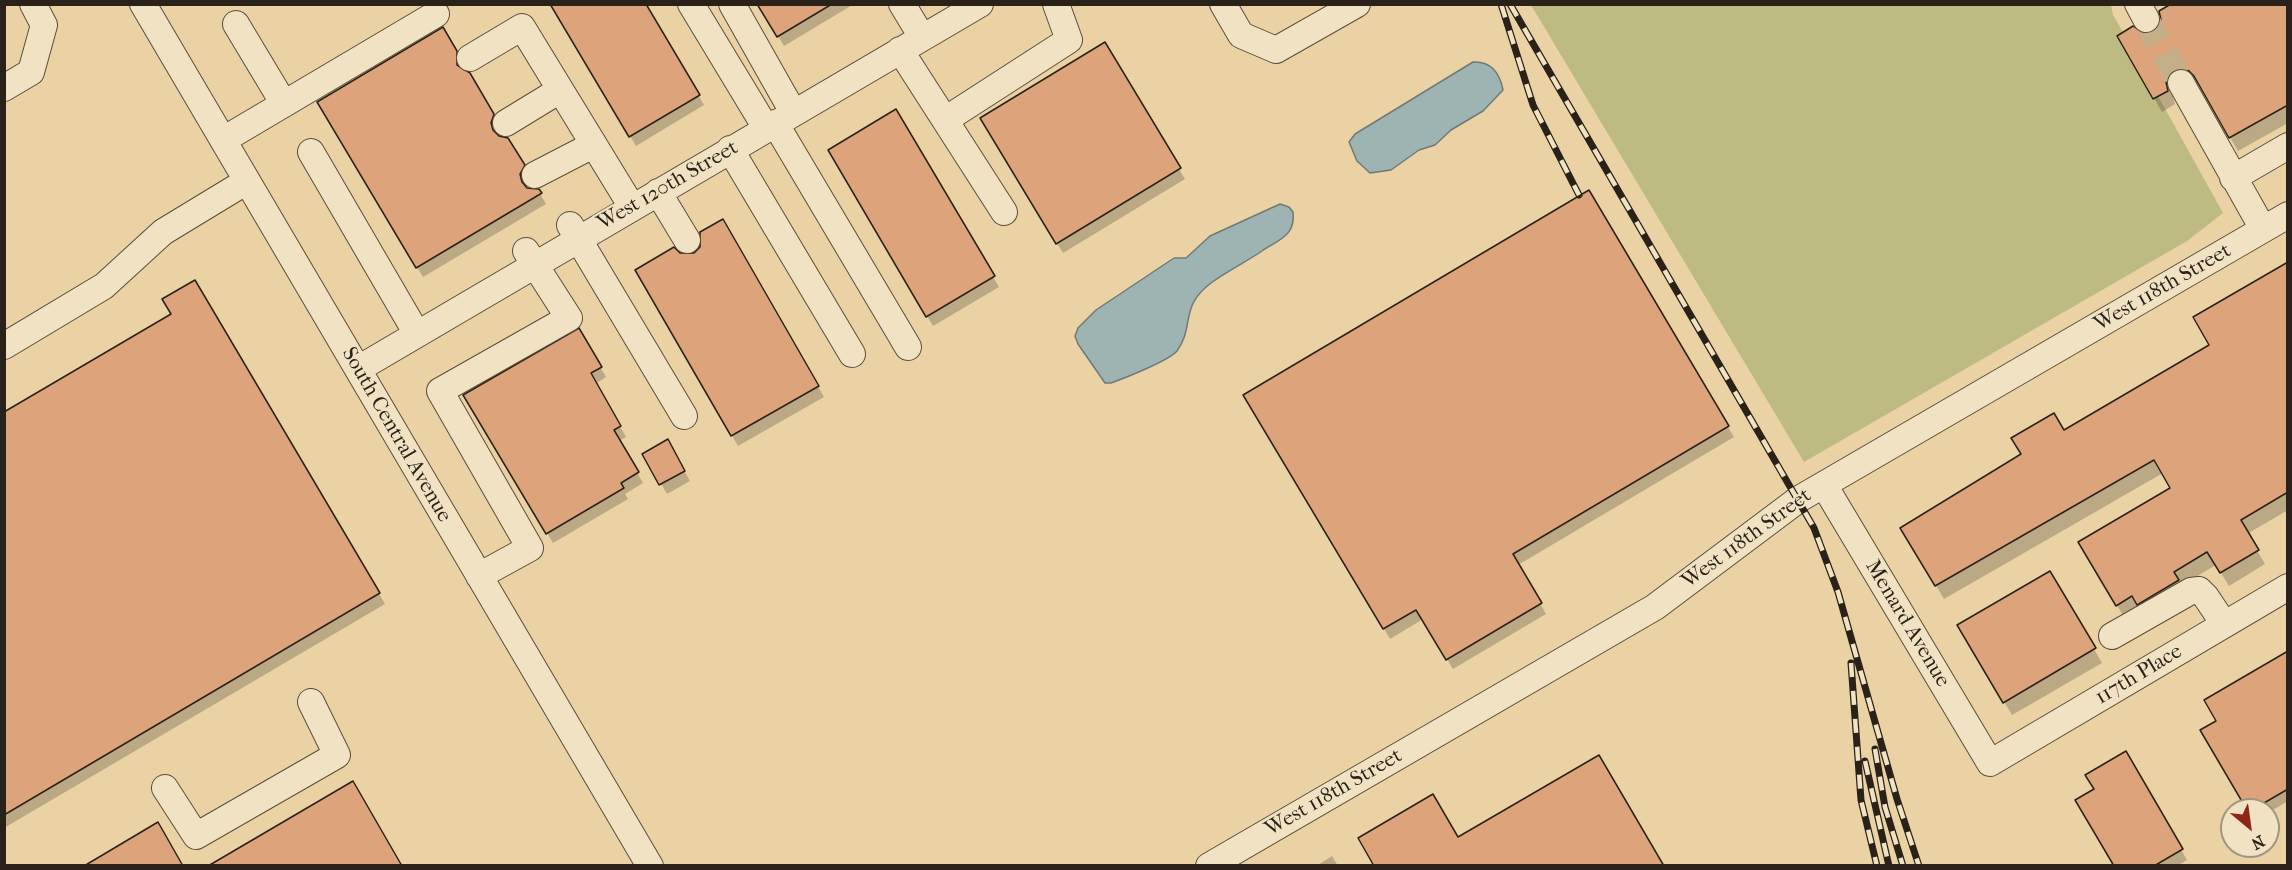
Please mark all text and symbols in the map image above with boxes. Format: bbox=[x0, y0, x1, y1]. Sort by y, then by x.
street label: West 120th Street bbox=[593, 135, 743, 237]
street label: West 118th Street bbox=[2090, 239, 2236, 337]
street label: South Central Avenue bbox=[336, 343, 456, 527]
street label: West 118th Street bbox=[1677, 484, 1817, 594]
street label: Menard Avenue bbox=[1859, 556, 1955, 692]
street label: 117th Place bbox=[2091, 639, 2187, 711]
street label: West 118th Street bbox=[1261, 744, 1407, 842]
north arrow bbox=[2220, 798, 2280, 858]
text: N bbox=[2248, 831, 2268, 854]

